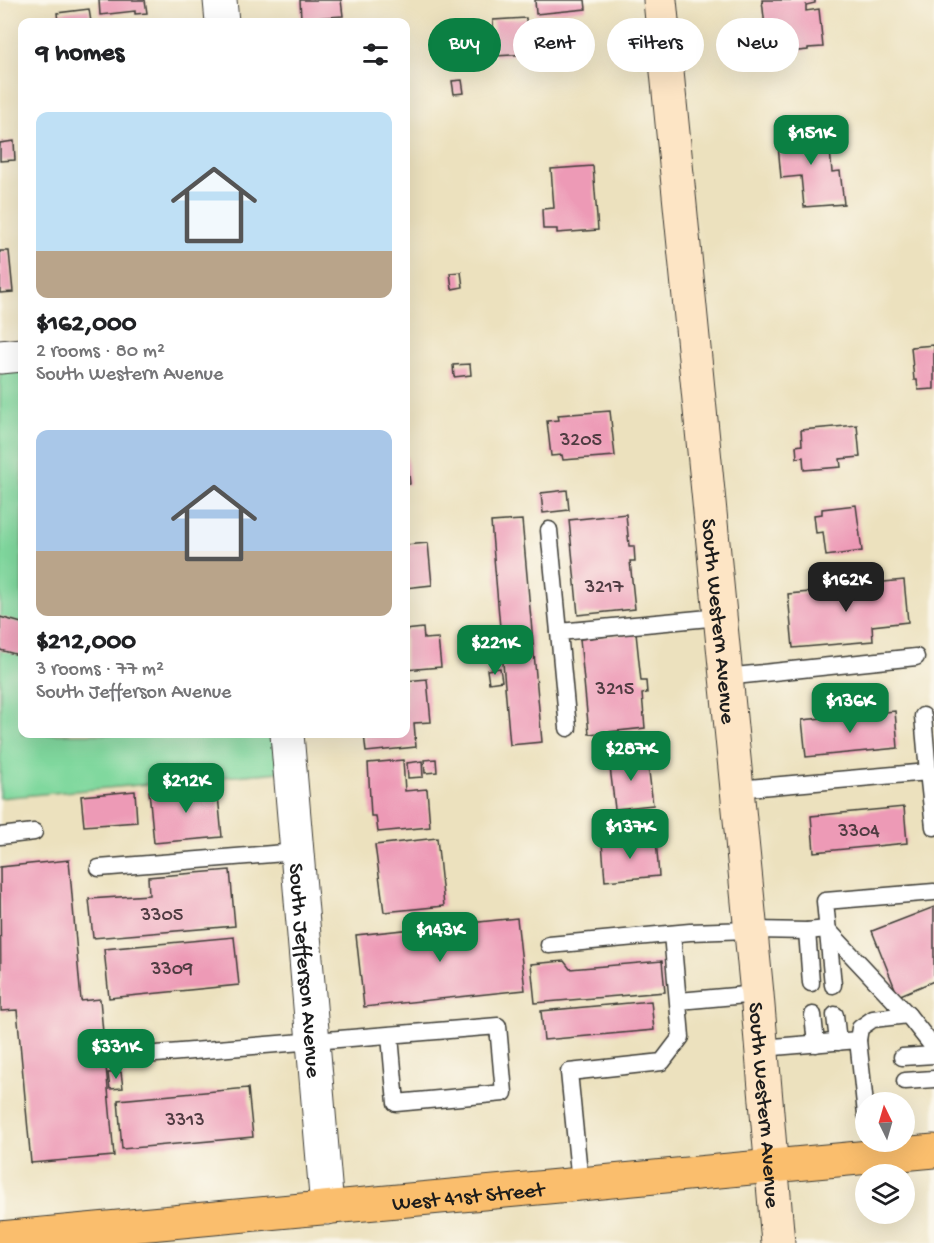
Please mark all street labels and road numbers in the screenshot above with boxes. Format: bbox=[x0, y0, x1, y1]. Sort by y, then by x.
street label: South Western Avenue bbox=[694, 518, 740, 726]
street label: South Jefferson Avenue bbox=[281, 862, 325, 1079]
street label: South Western Avenue bbox=[741, 1001, 784, 1210]
street label: West 41st Street bbox=[391, 1178, 548, 1218]

